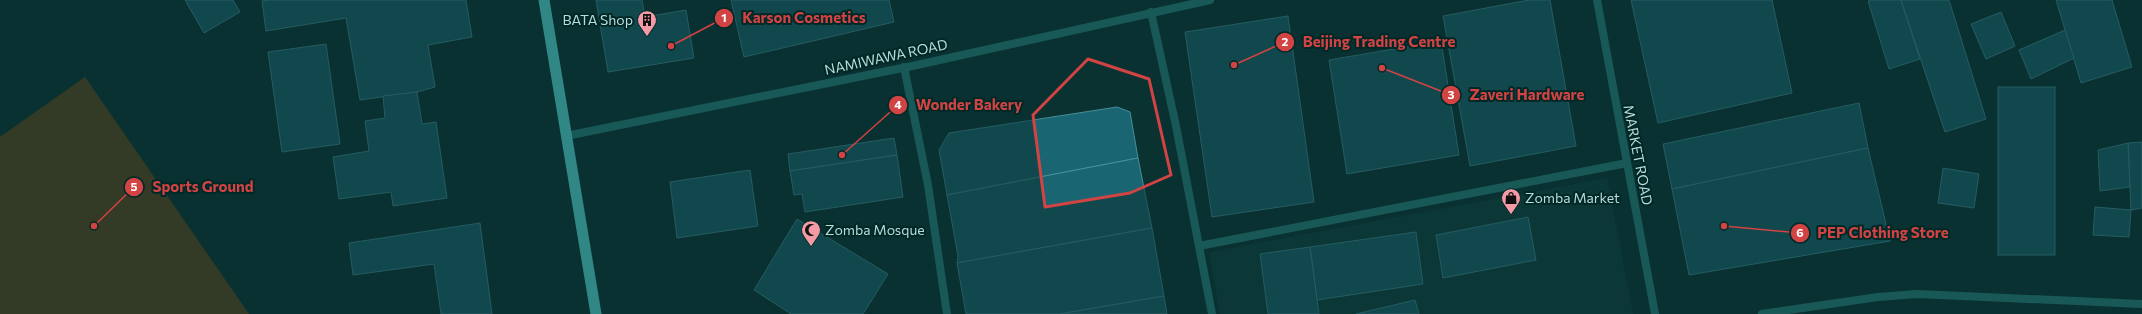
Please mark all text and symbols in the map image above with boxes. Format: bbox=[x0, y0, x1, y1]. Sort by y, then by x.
callout: Karson Cosmetics bbox=[714, 5, 874, 32]
text: Karson Cosmetics bbox=[742, 8, 866, 26]
building icon: BATA Shop bbox=[636, 9, 658, 37]
text: 1 bbox=[721, 10, 727, 24]
place label: BATA Shop bbox=[563, 11, 633, 28]
callout: Beijing Trading Centre bbox=[1275, 28, 1464, 55]
text: Beijing Trading Centre bbox=[1303, 32, 1455, 50]
text: 2 bbox=[1282, 34, 1289, 48]
street label: NAMIWAWA ROAD bbox=[823, 35, 949, 78]
callout: Zaveri Hardware bbox=[1441, 81, 1592, 108]
text: Zaveri Hardware bbox=[1470, 85, 1585, 103]
text: 3 bbox=[1448, 87, 1455, 101]
callout: Wonder Bakery bbox=[888, 91, 1030, 118]
text: Wonder Bakery bbox=[916, 95, 1023, 113]
text: 4 bbox=[894, 97, 902, 111]
street label: MARKET ROAD bbox=[1620, 103, 1657, 207]
callout: Sports Ground bbox=[124, 173, 261, 200]
text: Sports Ground bbox=[152, 177, 254, 195]
text: 5 bbox=[131, 179, 138, 193]
shop icon: Zomba Market bbox=[1500, 187, 1522, 215]
place label: Zomba Market bbox=[1525, 189, 1620, 206]
mosque icon: Zomba Mosque bbox=[800, 219, 822, 247]
callout: PEP Clothing Store bbox=[1790, 219, 1957, 246]
place label: Zomba Mosque bbox=[825, 221, 925, 238]
text: PEP Clothing Store bbox=[1817, 223, 1949, 241]
text: 6 bbox=[1796, 225, 1804, 239]

